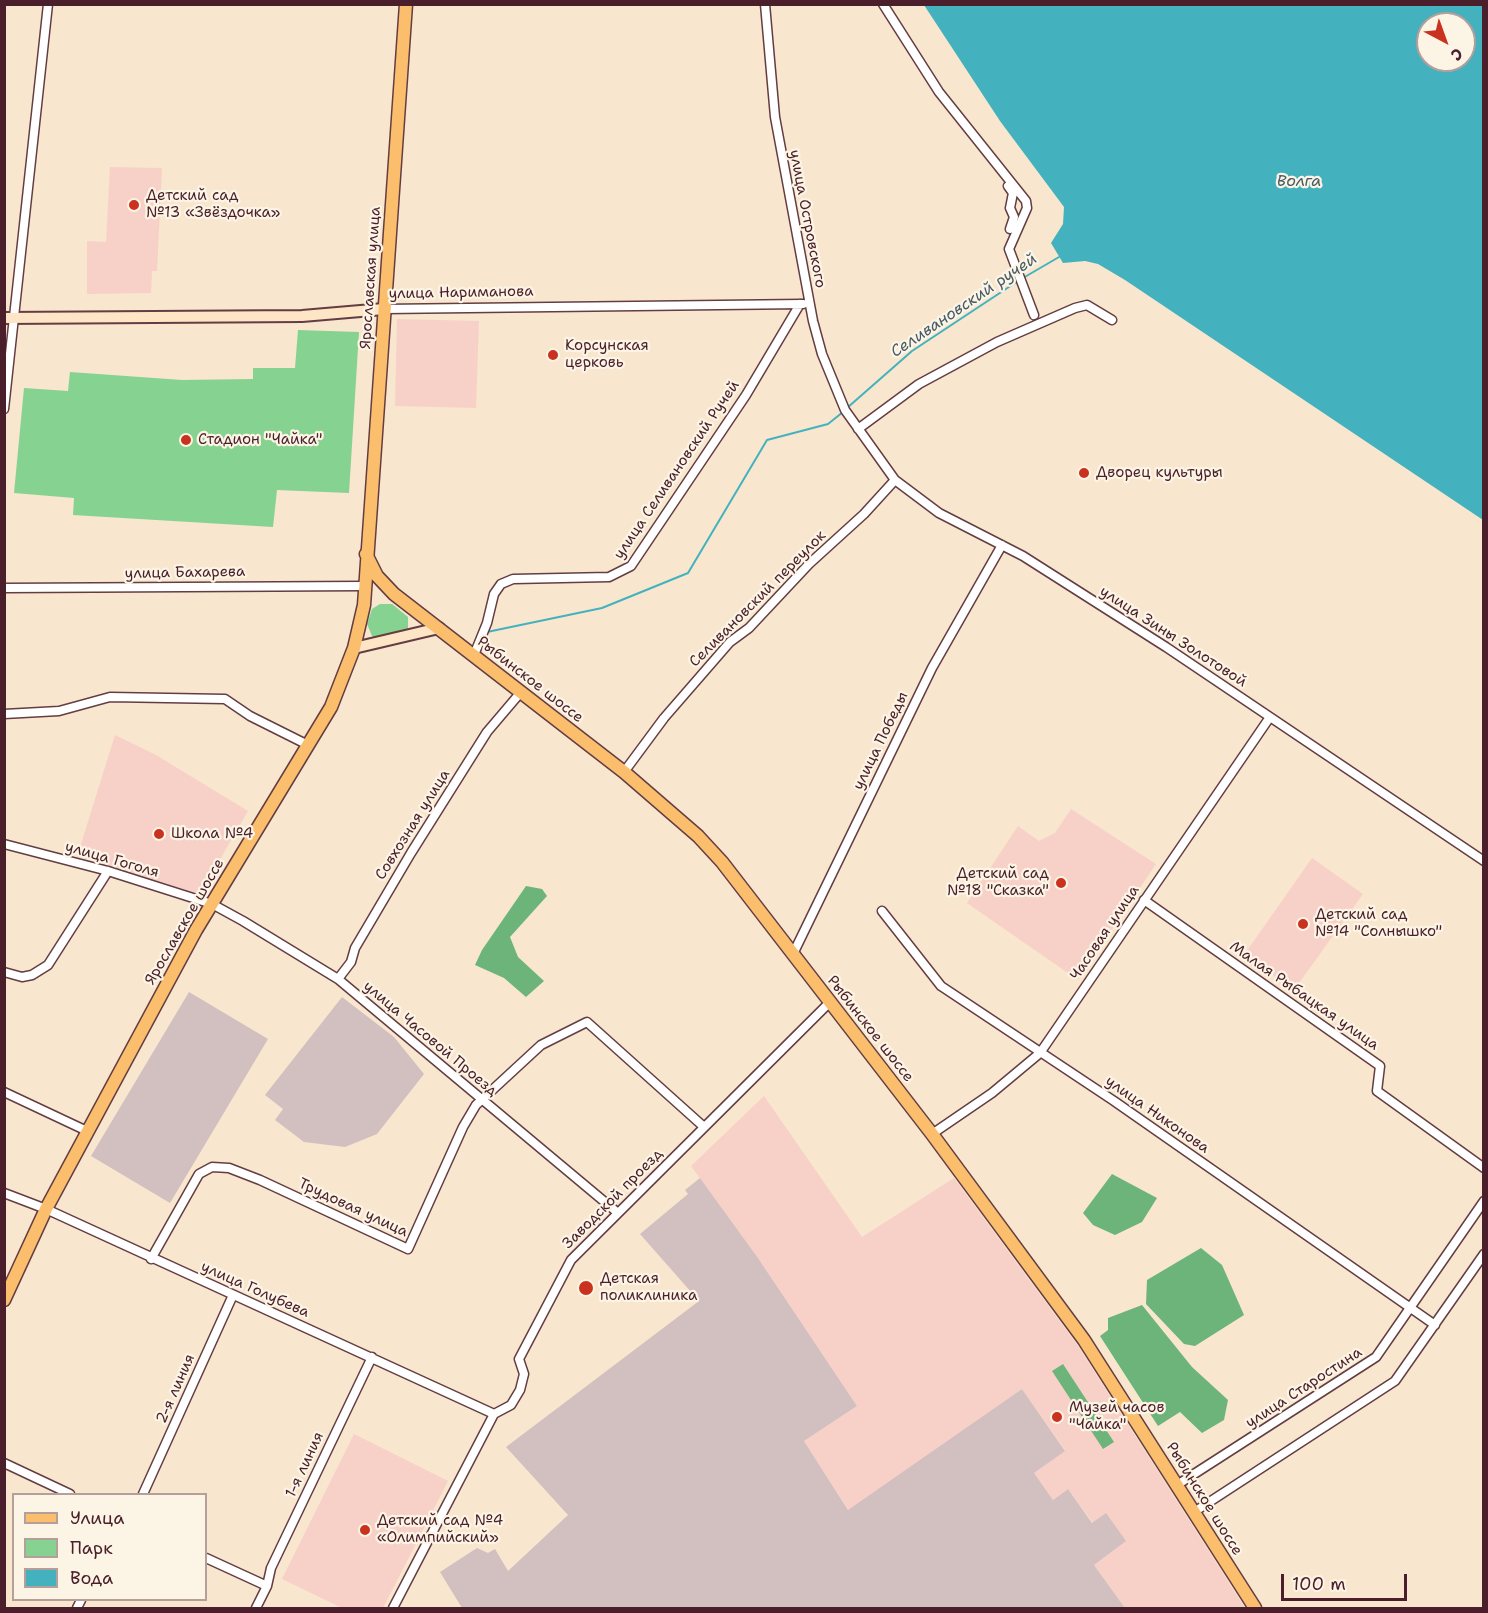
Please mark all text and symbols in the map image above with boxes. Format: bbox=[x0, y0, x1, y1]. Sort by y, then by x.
north arrow bbox=[1416, 12, 1476, 72]
text: С bbox=[1446, 43, 1467, 66]
street label: улица Островского bbox=[785, 148, 829, 290]
water label: Волга bbox=[1277, 172, 1321, 192]
place label: Детский сад №13 «Звёздочка» bbox=[146, 187, 280, 222]
marker: Детский сад №13 «Звёздочка» bbox=[127, 198, 141, 212]
street label: Ярославская улица bbox=[357, 206, 385, 350]
water label: Селивановский ручей bbox=[887, 250, 1041, 362]
street label: улица Нариманова bbox=[388, 283, 534, 303]
place label: Корсунская церковь bbox=[565, 337, 649, 372]
marker: Корсунская церковь bbox=[546, 348, 560, 362]
street label: улица Селивановский Ручей bbox=[610, 377, 744, 563]
place label: Стадион "Чайка" bbox=[198, 431, 322, 449]
marker: Стадион "Чайка" bbox=[179, 433, 193, 447]
place label: Дворец культуры bbox=[1096, 464, 1223, 482]
marker: Дворец культуры bbox=[1077, 466, 1091, 480]
street label: Селивановский переулок bbox=[686, 527, 830, 671]
street label: улица Бахарева bbox=[125, 563, 245, 583]
street label: улица Зины Золотовой bbox=[1096, 583, 1250, 691]
street label: Рыбинское шоссе bbox=[473, 633, 587, 727]
street label: улица Победы bbox=[850, 689, 912, 793]
street label: Совхозная улица bbox=[372, 766, 454, 884]
place label: Школа №4 bbox=[171, 825, 253, 843]
marker: Школа №4 bbox=[152, 827, 166, 841]
street label: улица Гоголя bbox=[63, 838, 161, 882]
street label: Ярославское шоссе bbox=[142, 856, 228, 988]
place label: Детский сад №18 "Сказка" bbox=[947, 865, 1049, 900]
marker: Детский сад №18 "Сказка" bbox=[1054, 876, 1068, 890]
street label: Часовая улица bbox=[1067, 882, 1143, 984]
place label: Детский сад №14 "Солнышко" bbox=[1315, 906, 1442, 941]
marker: Детский сад №14 "Солнышко" bbox=[1296, 917, 1310, 931]
street label: Малая Рыбацкая улица bbox=[1226, 938, 1382, 1054]
street label: Рыбинское шоссе bbox=[823, 972, 917, 1086]
street label: улица Часовой Проезд bbox=[359, 978, 501, 1100]
street label: улица Никонова bbox=[1102, 1072, 1212, 1158]
street label: Заводской проезд bbox=[559, 1145, 667, 1253]
street label: Трудовая улица bbox=[295, 1175, 411, 1241]
street label: улица Голубева bbox=[198, 1258, 312, 1322]
place label: Детская поликлиника bbox=[600, 1270, 697, 1305]
marker: Детская поликлиника bbox=[577, 1279, 595, 1297]
street label: улица Старостина bbox=[1242, 1344, 1366, 1432]
street label: 2-я линия bbox=[153, 1352, 199, 1426]
place label: Музей часов "Чайка" bbox=[1069, 1399, 1164, 1434]
marker: Музей часов "Чайка" bbox=[1050, 1410, 1064, 1424]
street label: 1-я линия bbox=[282, 1429, 328, 1501]
street label: Рыбинское шоссе bbox=[1162, 1439, 1246, 1559]
legend bbox=[12, 1493, 207, 1601]
text: Улица bbox=[70, 1506, 124, 1530]
place label: Детский сад №4 «Олимпийский» bbox=[377, 1512, 503, 1547]
marker: Детский сад №4 «Олимпийский» bbox=[358, 1523, 372, 1537]
text: Парк bbox=[70, 1536, 113, 1560]
scale bar bbox=[1284, 1562, 1410, 1600]
text: Вода bbox=[70, 1566, 113, 1590]
text: 100 m bbox=[1292, 1572, 1346, 1596]

